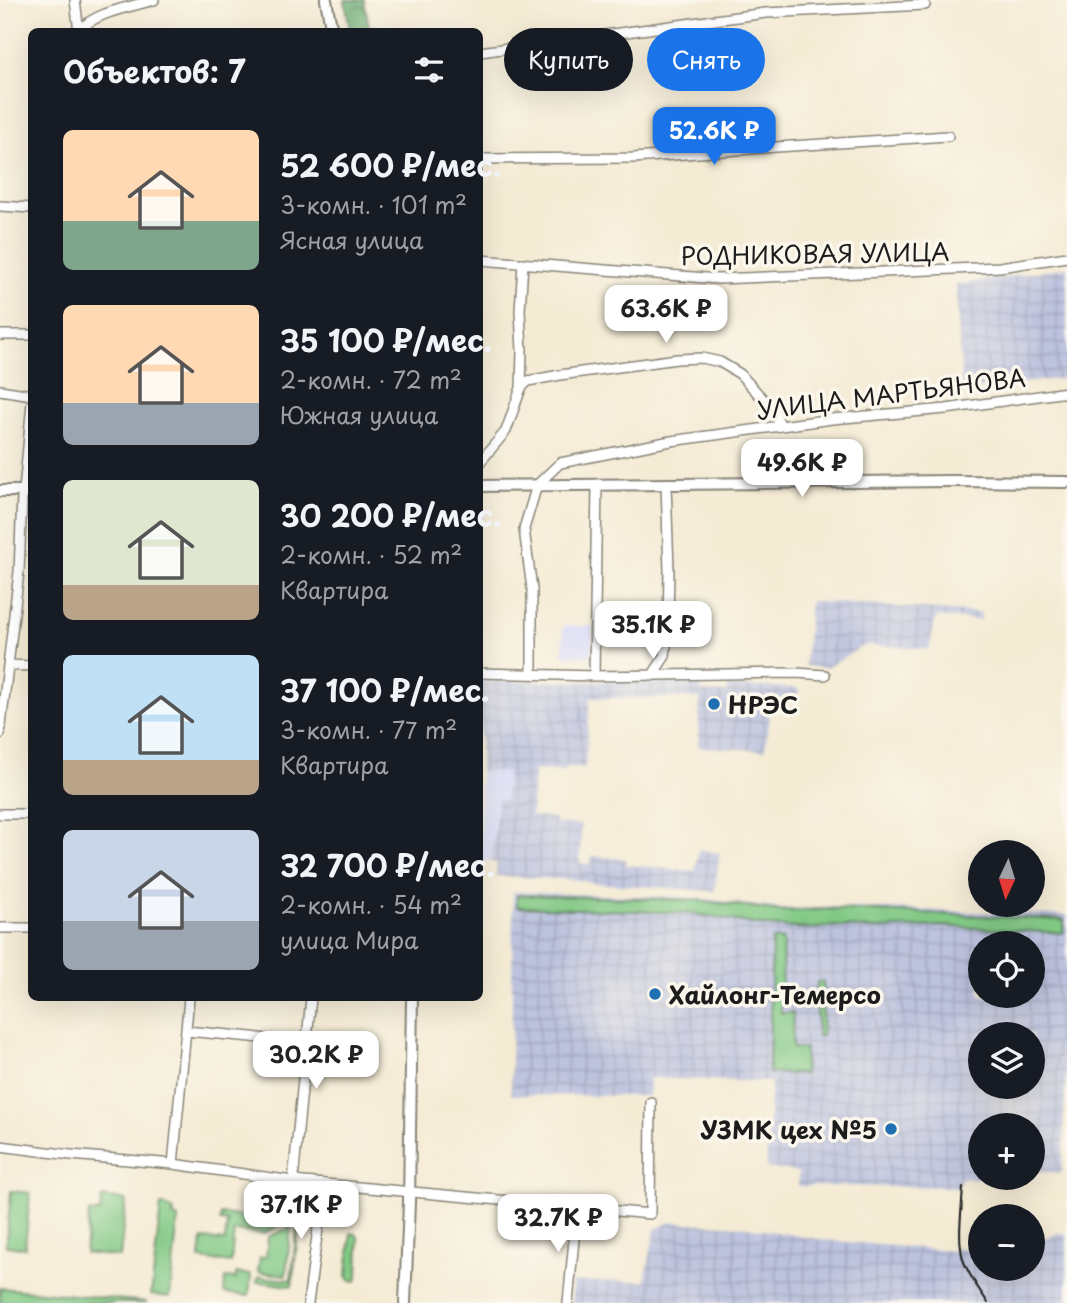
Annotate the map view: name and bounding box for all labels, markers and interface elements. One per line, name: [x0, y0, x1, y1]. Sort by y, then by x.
chip: Купить: [504, 28, 633, 91]
chip: Снять: [647, 28, 765, 91]
text: Объектов: 7: [63, 48, 246, 93]
icon: filters: [410, 51, 448, 89]
pin: 52.6K ₽: [649, 108, 779, 167]
text: 52.6K ₽: [669, 112, 759, 147]
text: 52 600 ₽/мес.: [280, 142, 501, 187]
icon: home: [119, 158, 203, 242]
text: 3-комн. · 101 m²: [280, 187, 467, 222]
text: Ясная улица: [280, 222, 423, 257]
street label: РОДНИКОВАЯ УЛИЦА: [680, 233, 950, 273]
pin: 63.6K ₽: [601, 286, 731, 345]
text: 63.6K ₽: [620, 290, 712, 325]
text: 35 100 ₽/мес.: [280, 317, 492, 362]
icon: home: [119, 333, 203, 417]
street label: УЛИЦА МАРТЬЯНОВА: [754, 359, 1028, 427]
text: 2-комн. · 72 m²: [280, 362, 462, 397]
text: Южная улица: [280, 397, 438, 432]
pin: 49.6K ₽: [737, 440, 867, 499]
text: 49.6K ₽: [757, 444, 847, 479]
text: 30 200 ₽/мес.: [280, 492, 502, 537]
icon: home: [119, 508, 203, 592]
text: 2-комн. · 52 m²: [280, 537, 462, 572]
text: Квартира: [280, 572, 388, 607]
pin: 35.1K ₽: [588, 602, 718, 661]
text: 35.1K ₽: [611, 606, 695, 641]
text: 37 100 ₽/мес.: [280, 667, 490, 712]
icon: home: [119, 683, 203, 767]
place label: НРЭС: [728, 686, 798, 722]
marker: НРЭС: [706, 696, 722, 712]
text: 3-комн. · 77 m²: [280, 712, 457, 747]
text: Квартира: [280, 747, 388, 782]
north arrow: [968, 840, 1045, 917]
map controls: [968, 840, 1045, 1281]
text: 32 700 ₽/мес.: [280, 842, 495, 887]
icon: home: [119, 858, 203, 942]
text: 2-комн. · 54 m²: [280, 887, 462, 922]
text: улица Мира: [280, 922, 419, 957]
button: locate: [968, 931, 1045, 1008]
place label: Хайлонг-Темерсо: [669, 976, 881, 1012]
marker: Хайлонг-Темерсо: [647, 986, 663, 1002]
button: layers: [968, 1022, 1045, 1099]
pin: 30.2K ₽: [251, 1032, 381, 1091]
text: 30.2K ₽: [269, 1036, 363, 1071]
place label: УЗМК цех №5: [700, 1111, 877, 1147]
button: +: [968, 1113, 1045, 1190]
marker: УЗМК цех №5: [883, 1121, 899, 1137]
pin: 37.1K ₽: [236, 1182, 366, 1241]
text: 37.1K ₽: [260, 1186, 342, 1221]
pin: 32.7K ₽: [493, 1194, 623, 1254]
text: 32.7K ₽: [514, 1199, 602, 1234]
button: −: [968, 1204, 1045, 1281]

